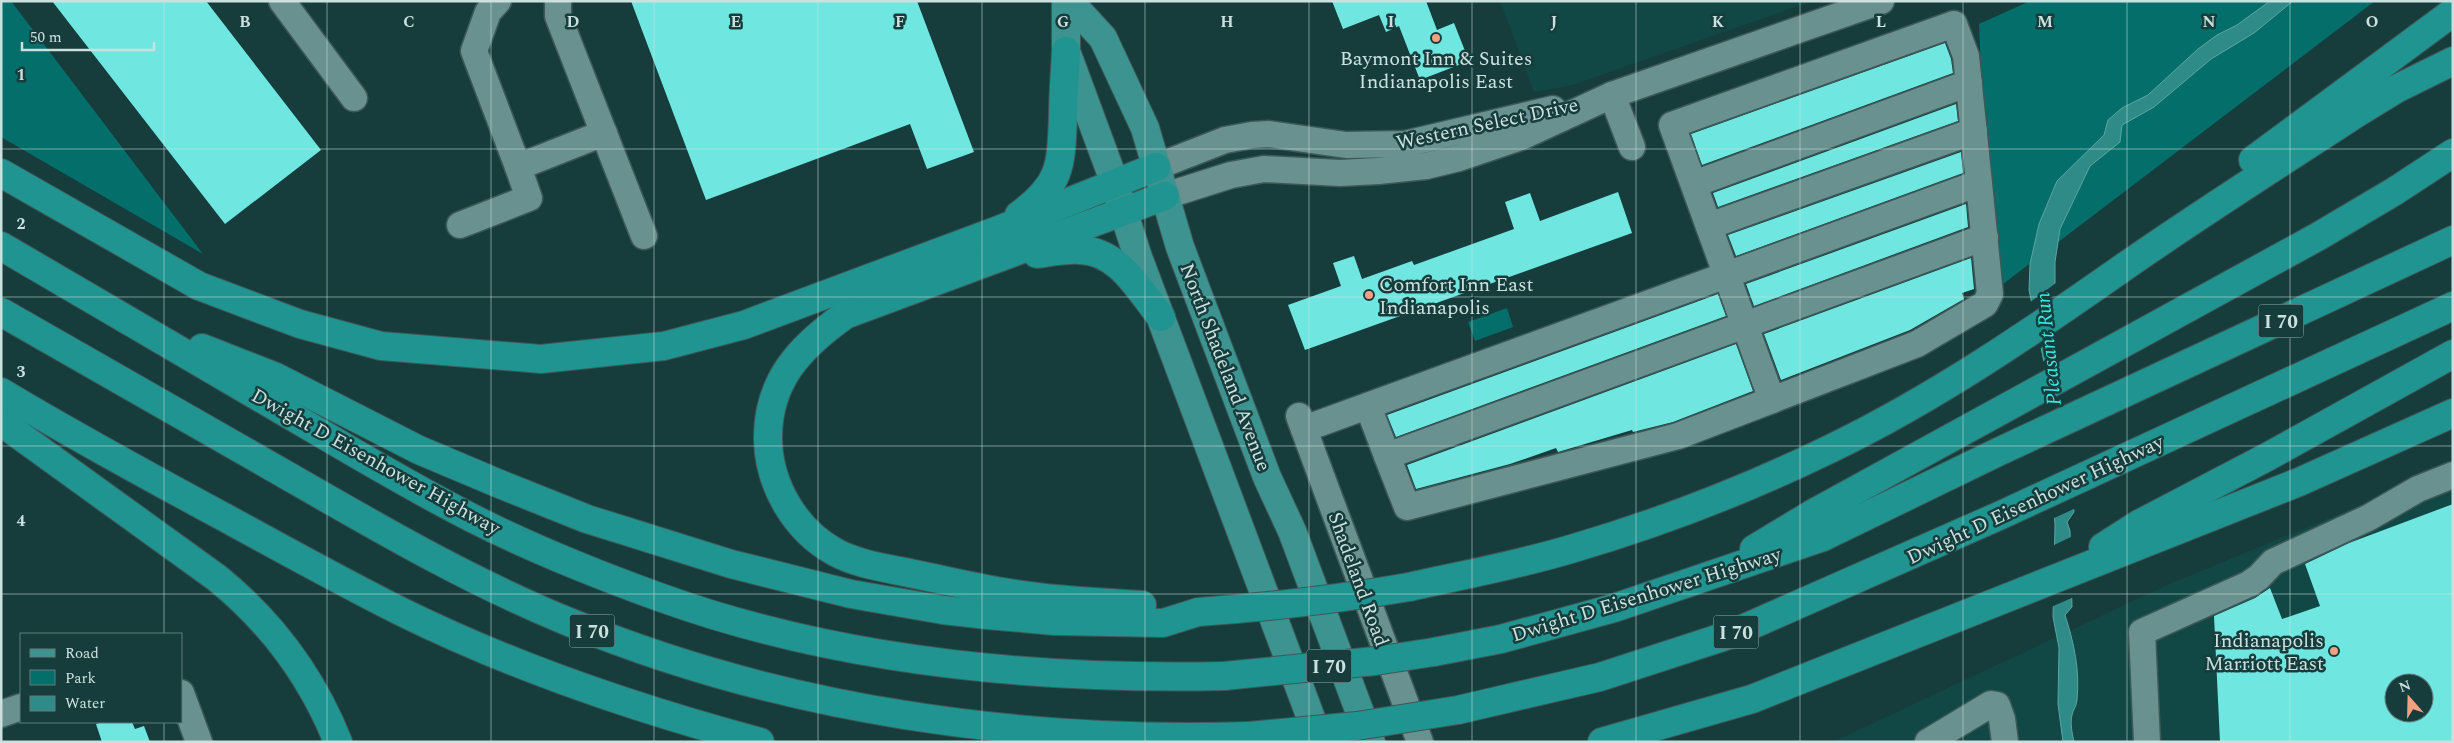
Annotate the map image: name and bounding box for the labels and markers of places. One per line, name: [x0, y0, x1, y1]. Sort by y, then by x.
marker: Baymont Inn & Suites Indianapolis East: [1430, 32, 1442, 44]
place label: Baymont Inn & Suites Indianapolis East: [1340, 44, 1532, 97]
place label: Comfort Inn East Indianapolis: [1379, 270, 1534, 323]
marker: Comfort Inn East Indianapolis: [1363, 289, 1375, 301]
place label: Indianapolis Marriott East: [2205, 626, 2324, 679]
marker: Indianapolis Marriott East: [2328, 645, 2340, 657]

